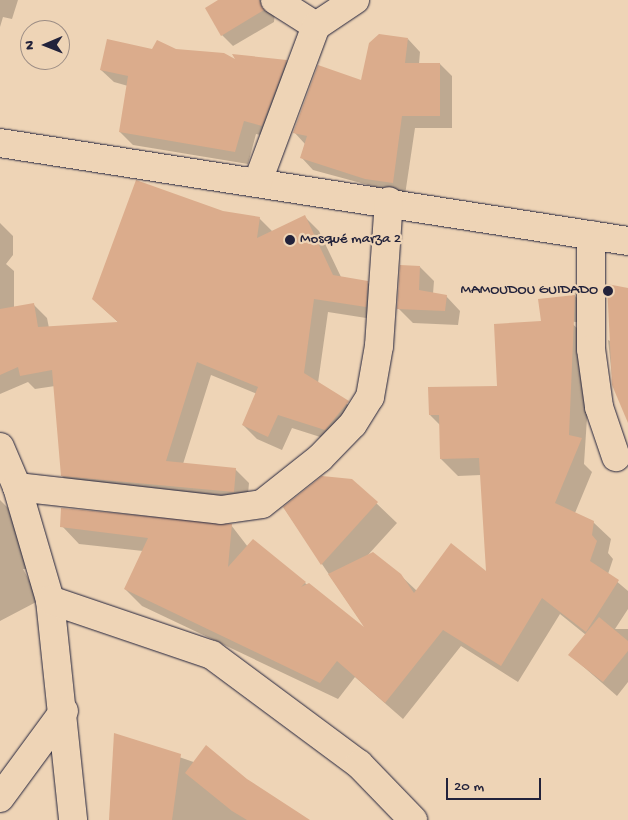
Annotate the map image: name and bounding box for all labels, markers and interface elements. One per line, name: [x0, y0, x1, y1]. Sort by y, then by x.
north arrow: [20, 20, 70, 70]
text: N: [22, 41, 39, 50]
place label: Mosqué marza 2: [300, 231, 401, 249]
marker: Mosqué marza 2: [284, 234, 296, 246]
place label: MAMOUDOU GUIDADO: [460, 282, 598, 300]
marker: MAMOUDOU GUIDADO: [602, 285, 614, 297]
scale bar: [448, 768, 543, 800]
text: 20 m: [454, 778, 484, 796]

